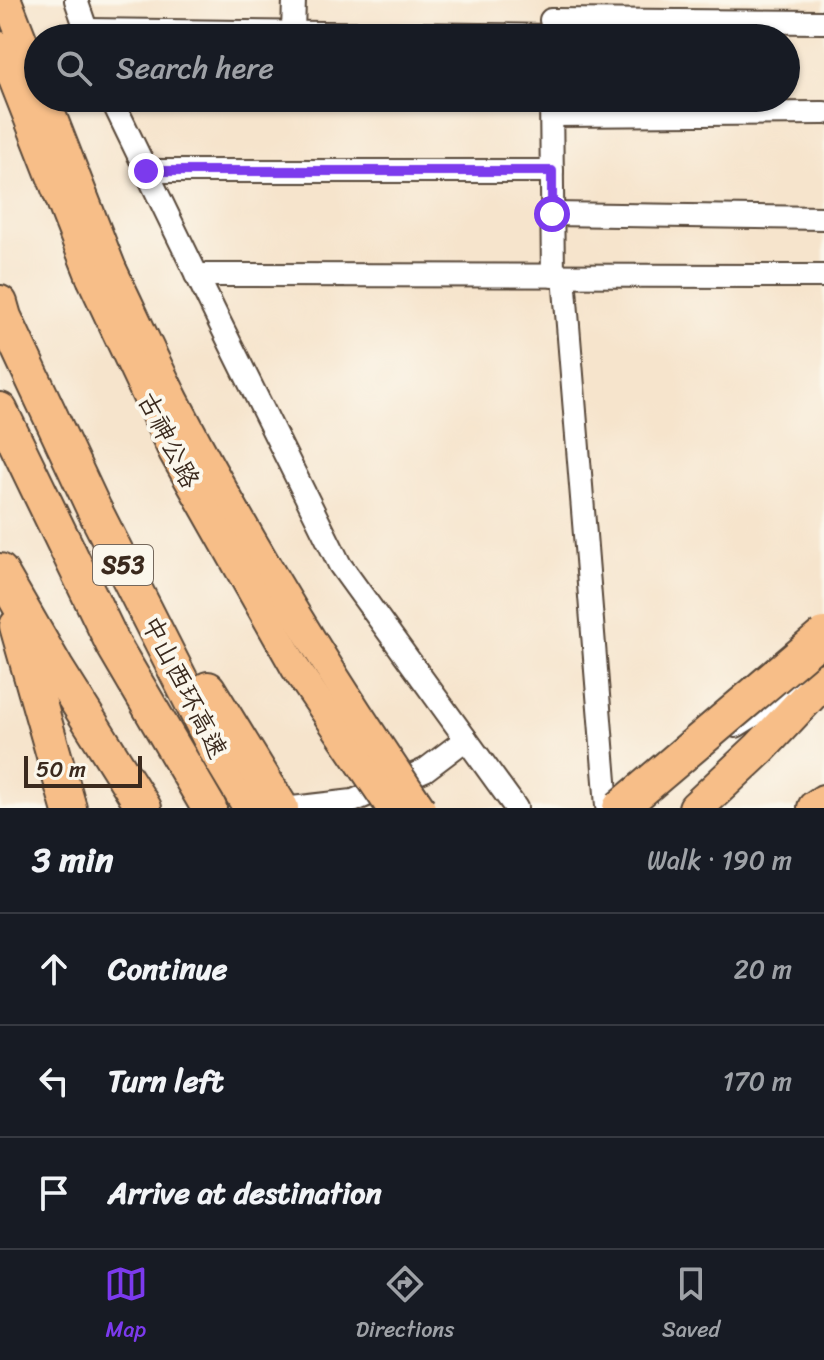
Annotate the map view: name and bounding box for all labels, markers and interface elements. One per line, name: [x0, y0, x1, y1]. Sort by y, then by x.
search box: [24, 24, 800, 112]
text: Search here: [116, 41, 274, 95]
icon: search: [52, 46, 96, 90]
route end: [128, 153, 164, 189]
route start: [534, 196, 570, 232]
street label: 古神公路: [125, 383, 213, 497]
road number: S53: [93, 545, 153, 585]
street label: 中山西环高速: [129, 607, 241, 767]
text: 50 m: [36, 750, 86, 789]
scale bar: [24, 752, 142, 788]
text: 3 min: [32, 830, 113, 890]
text: Walk · 190 m: [647, 837, 792, 883]
text: Continue: [108, 942, 227, 996]
text: 20 m: [734, 946, 792, 992]
icon: ahead: [32, 947, 76, 991]
text: Turn left: [108, 1054, 224, 1108]
text: 170 m: [723, 1058, 792, 1104]
icon: left: [32, 1059, 76, 1103]
text: Arrive at destination: [108, 1166, 382, 1220]
icon: arrive: [32, 1171, 76, 1215]
tab: Map: [104, 1262, 148, 1349]
tab: Directions: [356, 1262, 454, 1349]
tab: Saved: [662, 1262, 720, 1349]

